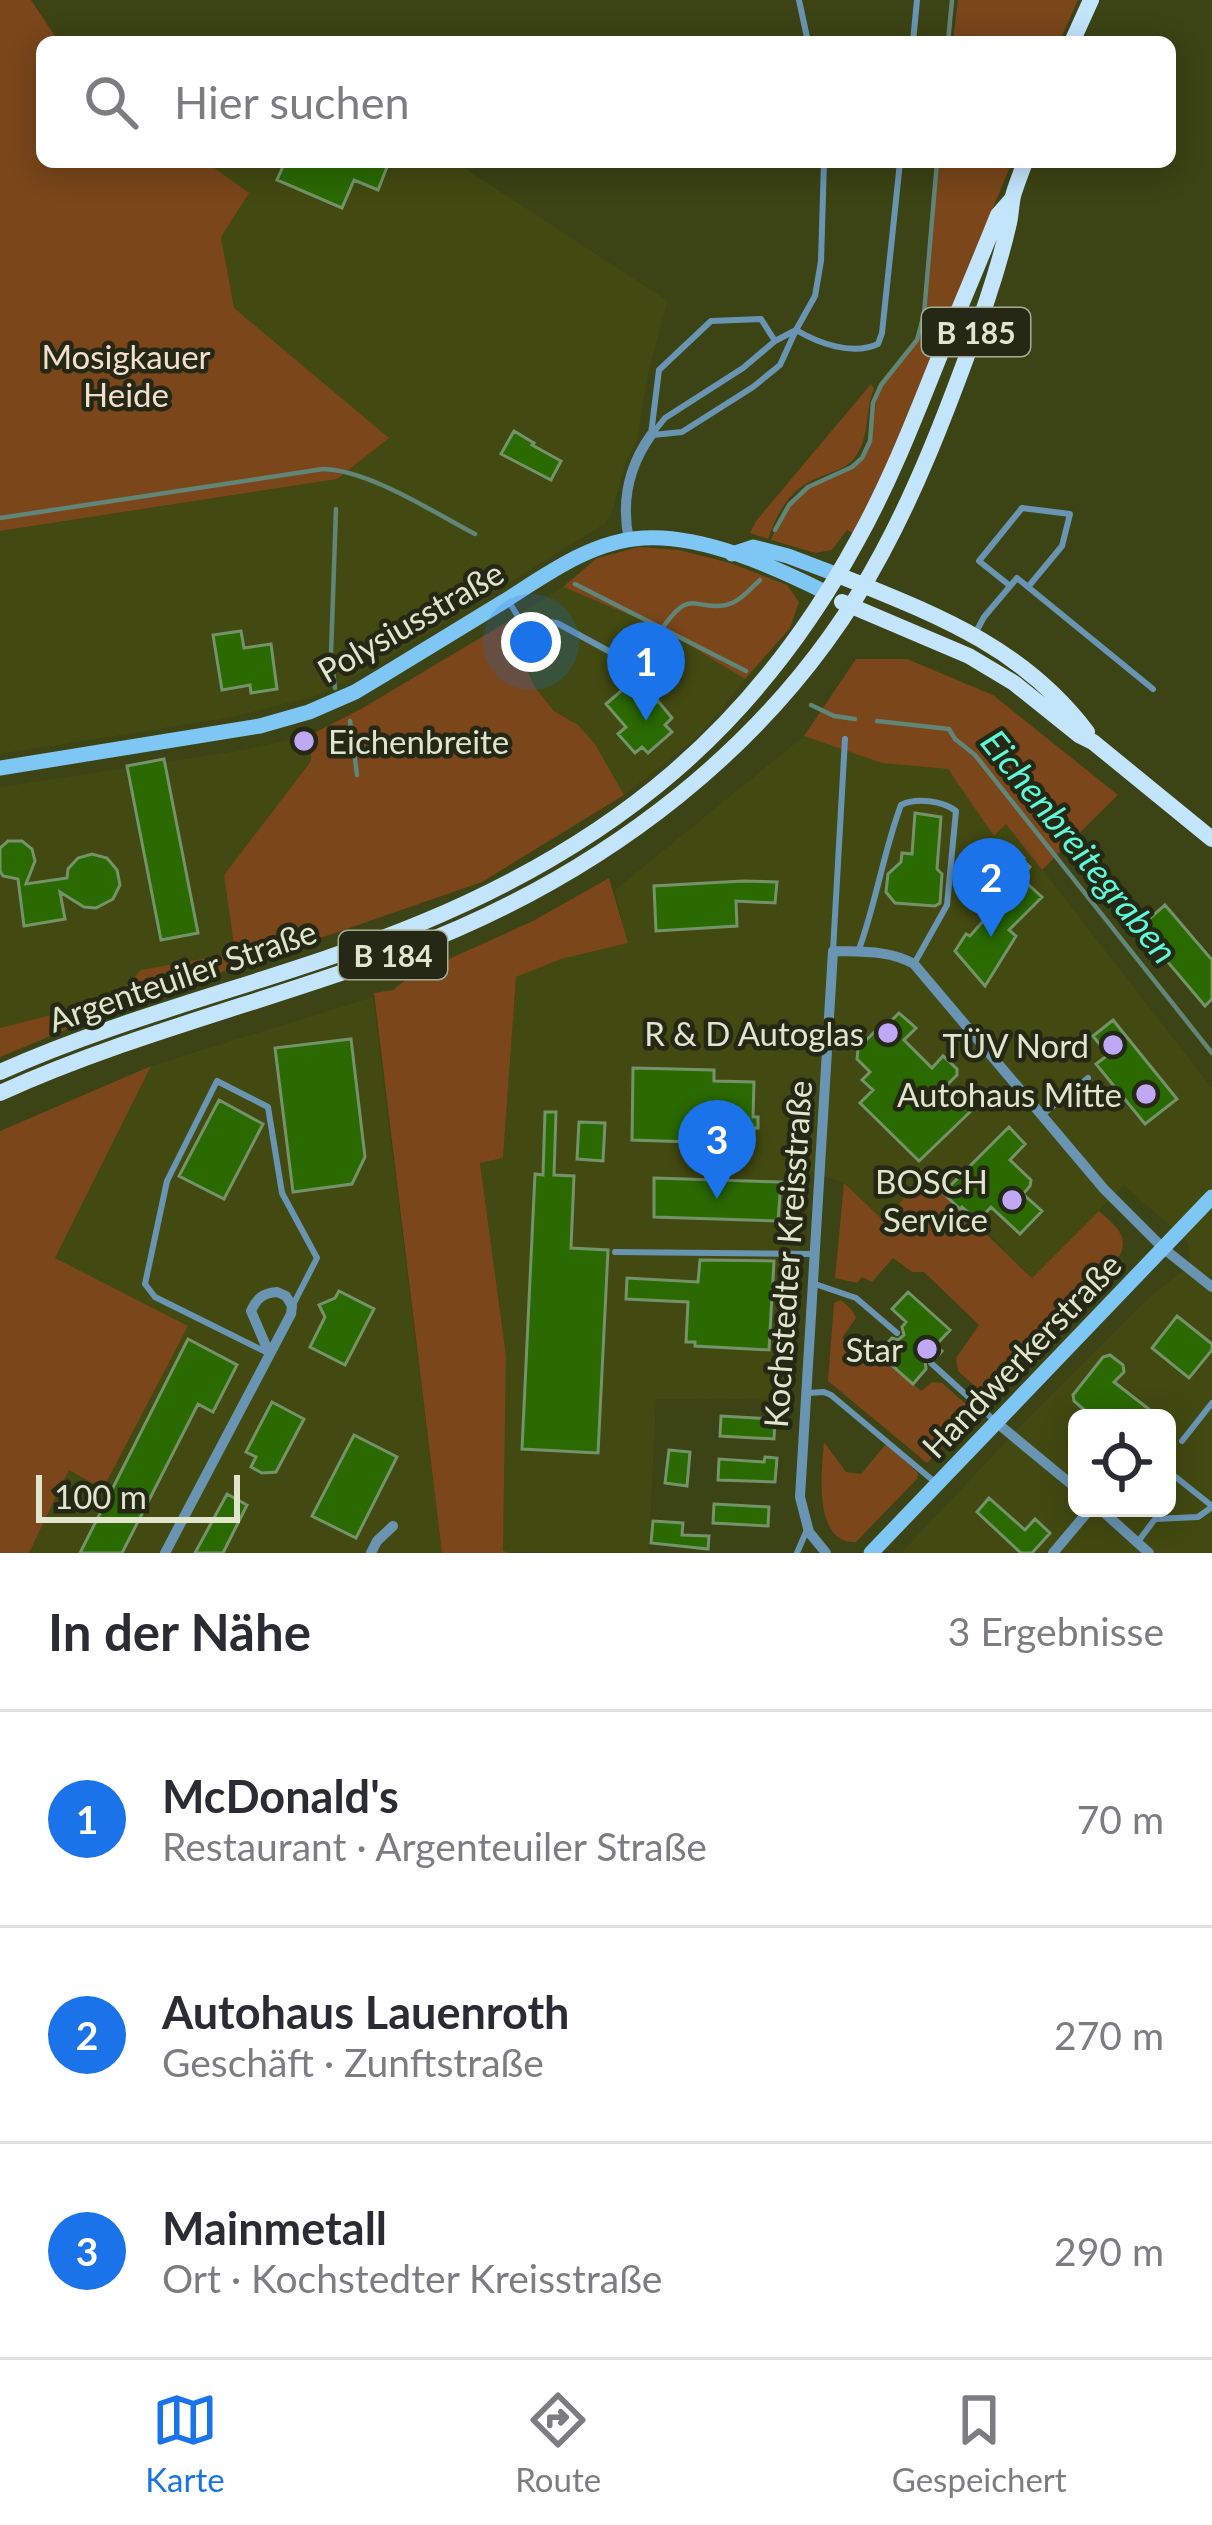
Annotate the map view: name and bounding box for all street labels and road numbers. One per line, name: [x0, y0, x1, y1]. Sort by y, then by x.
road number: B 185: [922, 308, 1030, 356]
street label: Polysiusstraße: [310, 552, 510, 690]
street label: Argenteuiler Straße: [43, 910, 321, 1040]
road number: B 184: [339, 931, 447, 979]
street label: Kochstedter Kreisstraße: [755, 1079, 819, 1429]
street label: Handwerkerstraße: [913, 1244, 1129, 1466]

